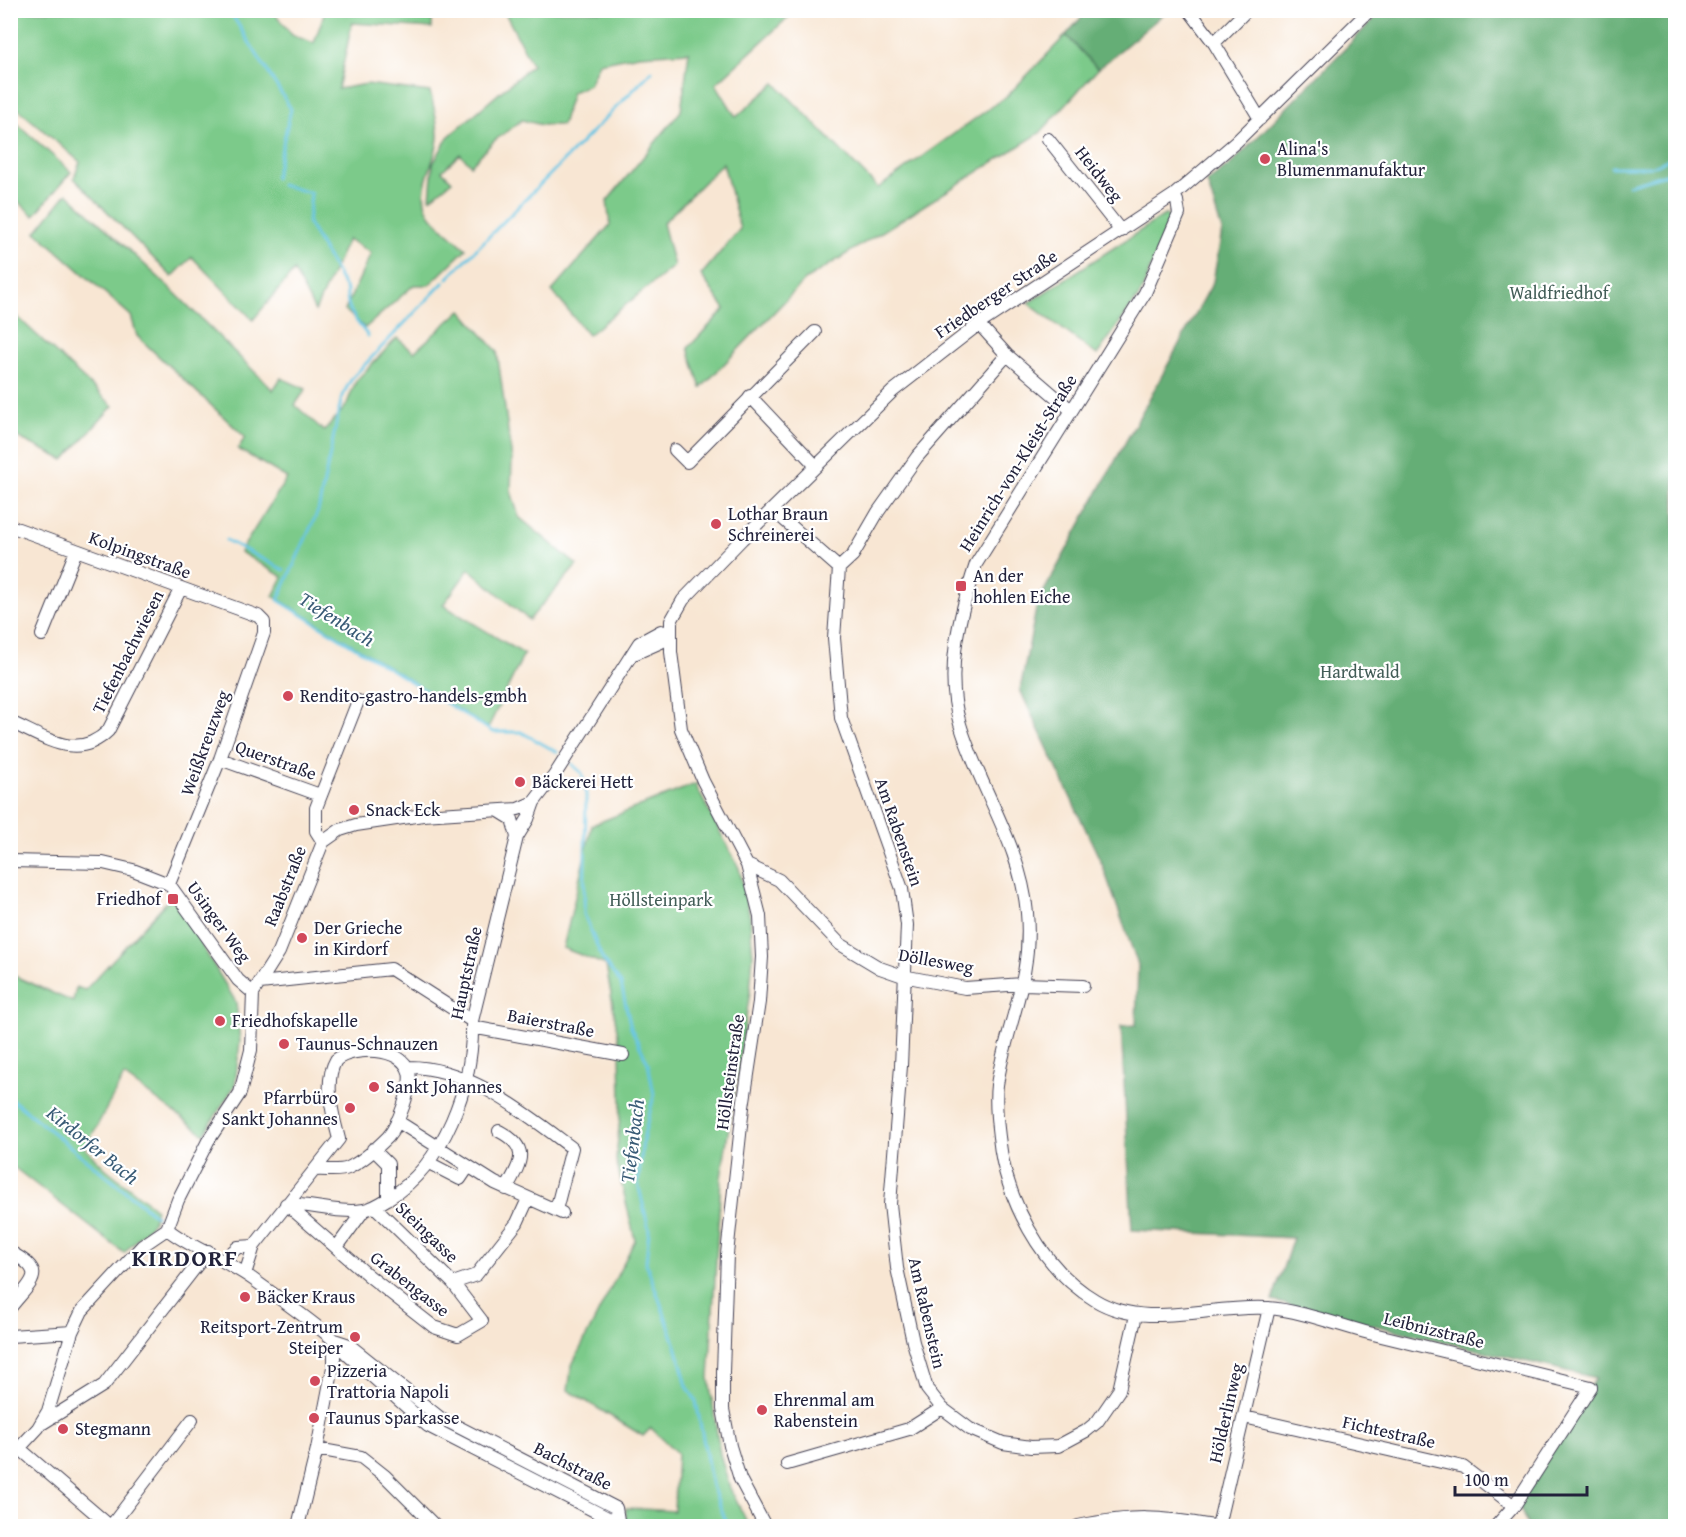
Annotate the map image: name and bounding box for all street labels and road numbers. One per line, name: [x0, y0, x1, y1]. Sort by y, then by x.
street label: Heidweg: [1069, 140, 1130, 208]
street label: Friedberger Straße: [929, 242, 1063, 345]
street label: Heinrich-von-Kleist-Straße: [952, 369, 1083, 557]
street label: Kolpingstraße: [85, 524, 195, 586]
street label: Tiefenbachwiesen: [85, 585, 170, 718]
street label: Weißkreuzweg: [173, 686, 236, 800]
street label: Querstraße: [232, 732, 321, 787]
street label: Am Rabenstein: [868, 774, 931, 890]
street label: Raabstraße: [256, 841, 313, 930]
street label: Usinger Weg: [181, 875, 258, 968]
street label: Hauptstraße: [442, 924, 489, 1022]
street label: Döllesweg: [896, 941, 976, 980]
street label: Baierstraße: [505, 1001, 597, 1044]
street label: Höllsteinstraße: [708, 1012, 751, 1132]
street label: Steingasse: [390, 1195, 465, 1269]
street label: Grabengasse: [365, 1244, 456, 1323]
street label: Am Rabenstein: [902, 1255, 953, 1371]
street label: Leibnizstraße: [1381, 1304, 1487, 1355]
street label: Hölderlinweg: [1201, 1360, 1250, 1465]
street label: Fichtestraße: [1340, 1408, 1438, 1455]
street label: Bachstraße: [529, 1434, 617, 1497]

